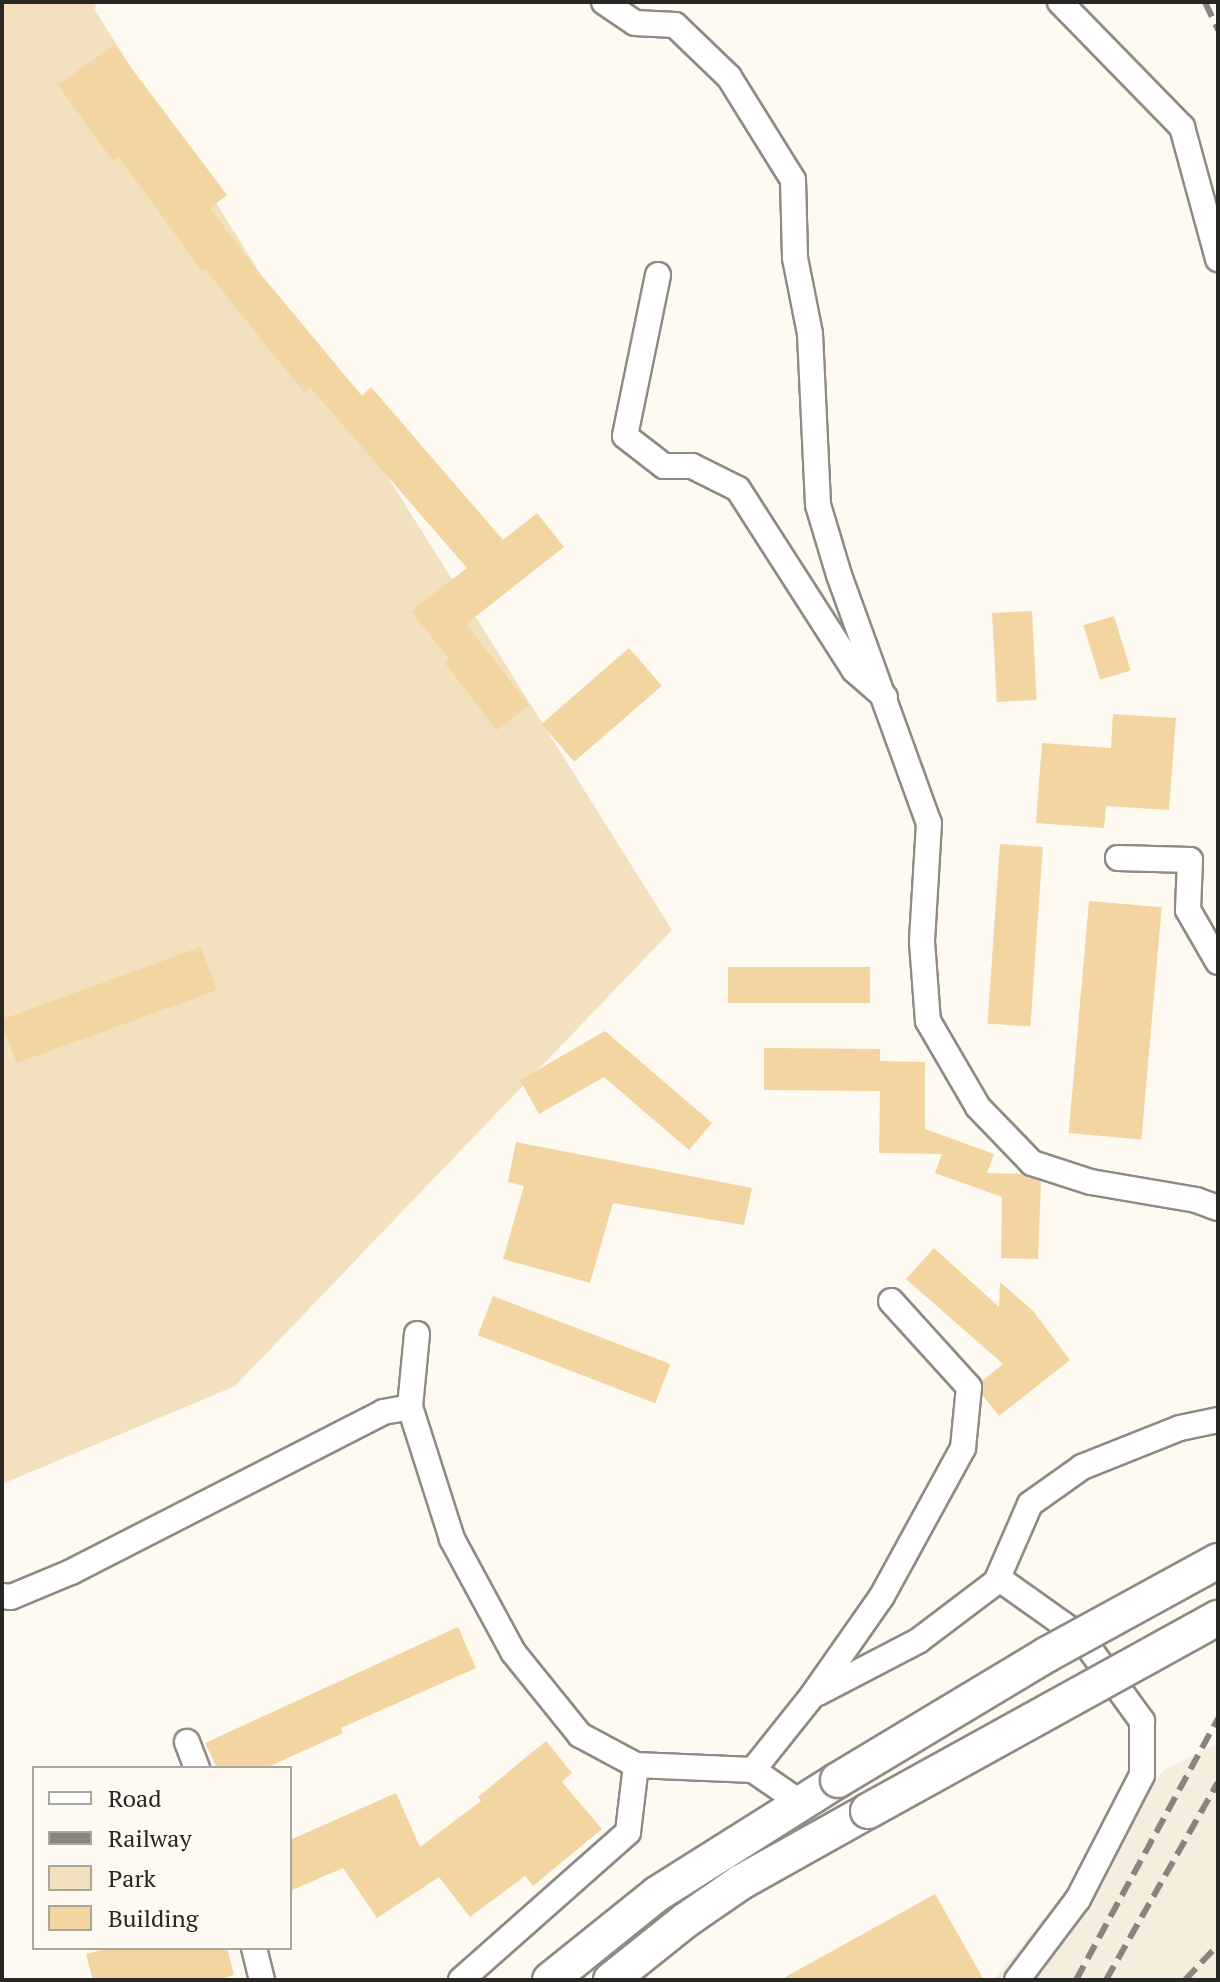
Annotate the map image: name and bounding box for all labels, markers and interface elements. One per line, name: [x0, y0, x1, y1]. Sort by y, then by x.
legend: [32, 1766, 292, 1950]
text: Road: [108, 1782, 162, 1814]
text: Railway: [108, 1822, 192, 1854]
text: Park: [108, 1862, 156, 1894]
text: Building: [108, 1902, 198, 1934]

